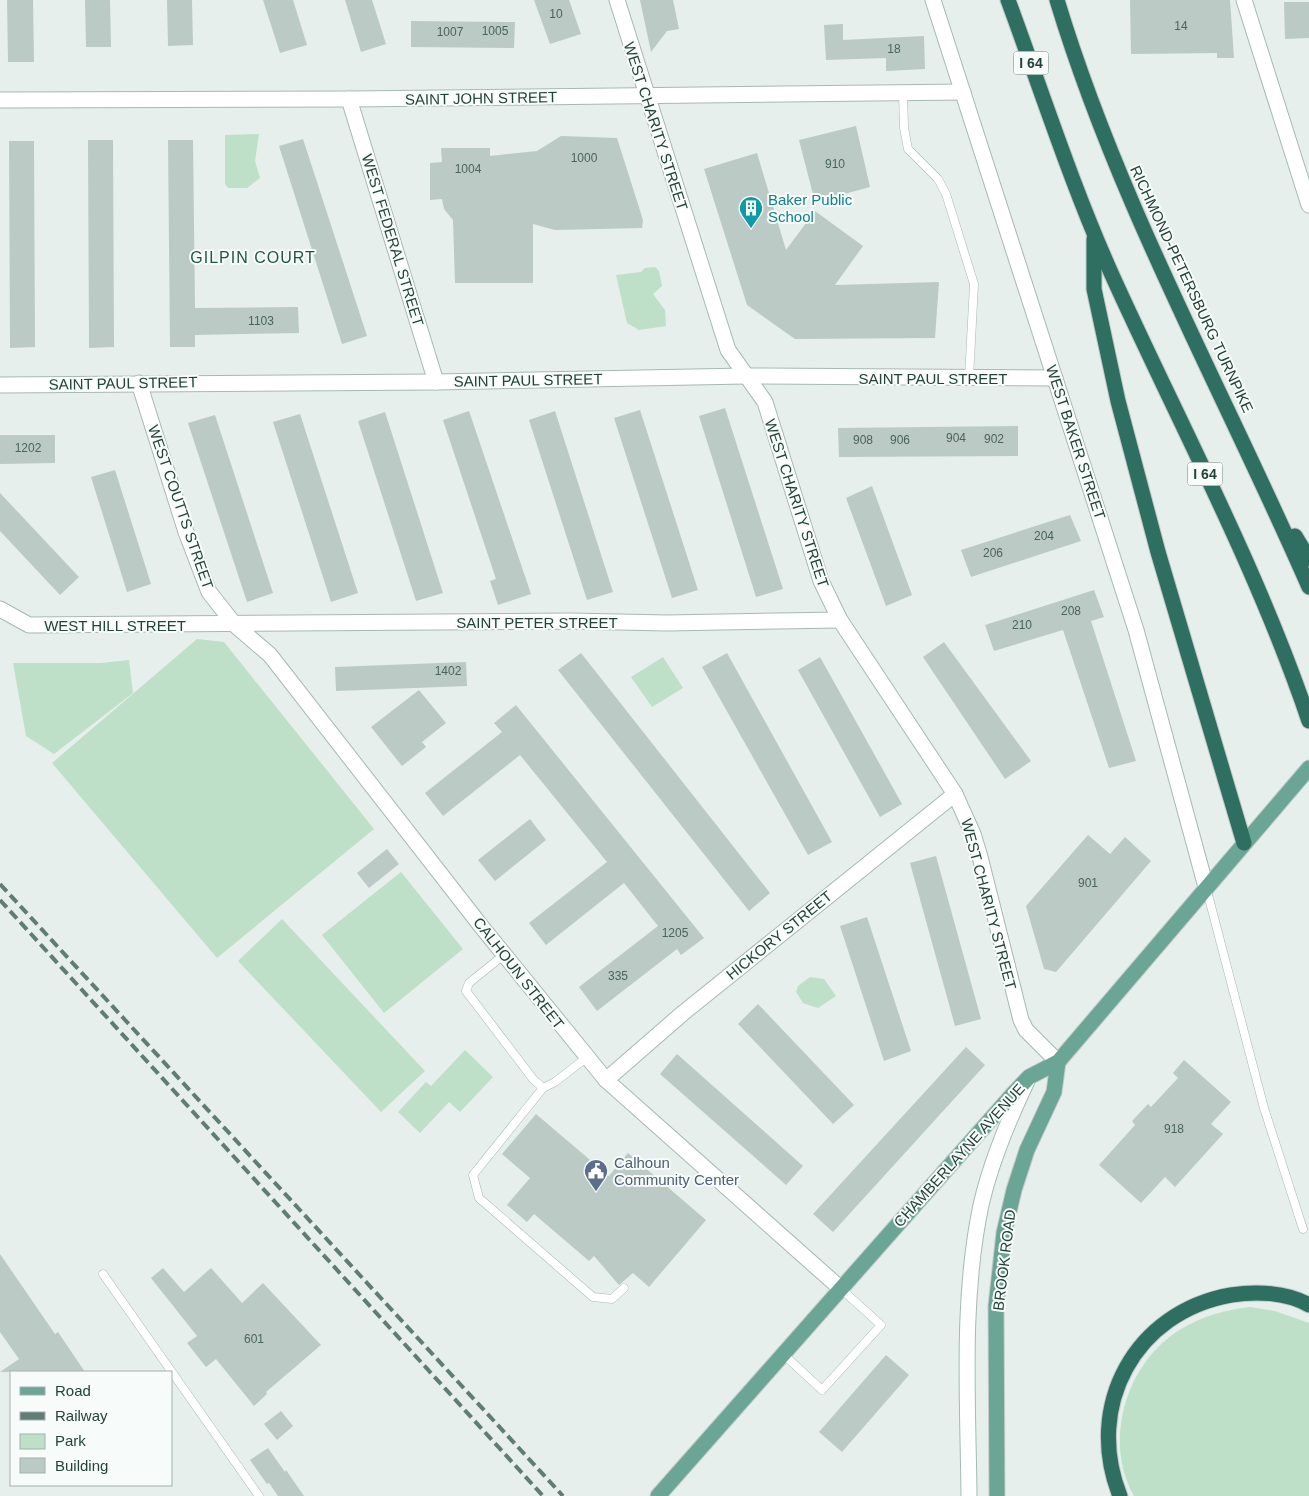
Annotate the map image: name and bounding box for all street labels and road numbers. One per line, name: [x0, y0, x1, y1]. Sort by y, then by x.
street label: WEST CHARITY STREET: [621, 40, 691, 212]
road number: I 64: [1014, 52, 1048, 74]
street label: SAINT JOHN STREET: [405, 88, 557, 108]
street label: WEST FEDERAL STREET: [359, 152, 427, 328]
street label: RICHMOND-PETERSBURG TURNPIKE: [1127, 163, 1257, 415]
street label: WEST BAKER STREET: [1043, 363, 1109, 521]
street label: SAINT PAUL STREET: [453, 370, 603, 390]
street label: SAINT PAUL STREET: [859, 370, 1007, 387]
street label: SAINT PAUL STREET: [48, 373, 198, 393]
street label: WEST CHARITY STREET: [762, 417, 832, 589]
street label: WEST COUTTS STREET: [145, 423, 217, 591]
road number: I 64: [1188, 462, 1222, 486]
street label: SAINT PETER STREET: [456, 614, 618, 631]
street label: WEST HILL STREET: [44, 617, 186, 634]
street label: WEST CHARITY STREET: [958, 817, 1020, 991]
street label: HICKORY STREET: [723, 887, 835, 983]
street label: CALHOUN STREET: [470, 914, 568, 1032]
street label: CHAMBERLAYNE AVENUE: [890, 1080, 1028, 1230]
street label: BROOK ROAD: [989, 1208, 1019, 1312]

